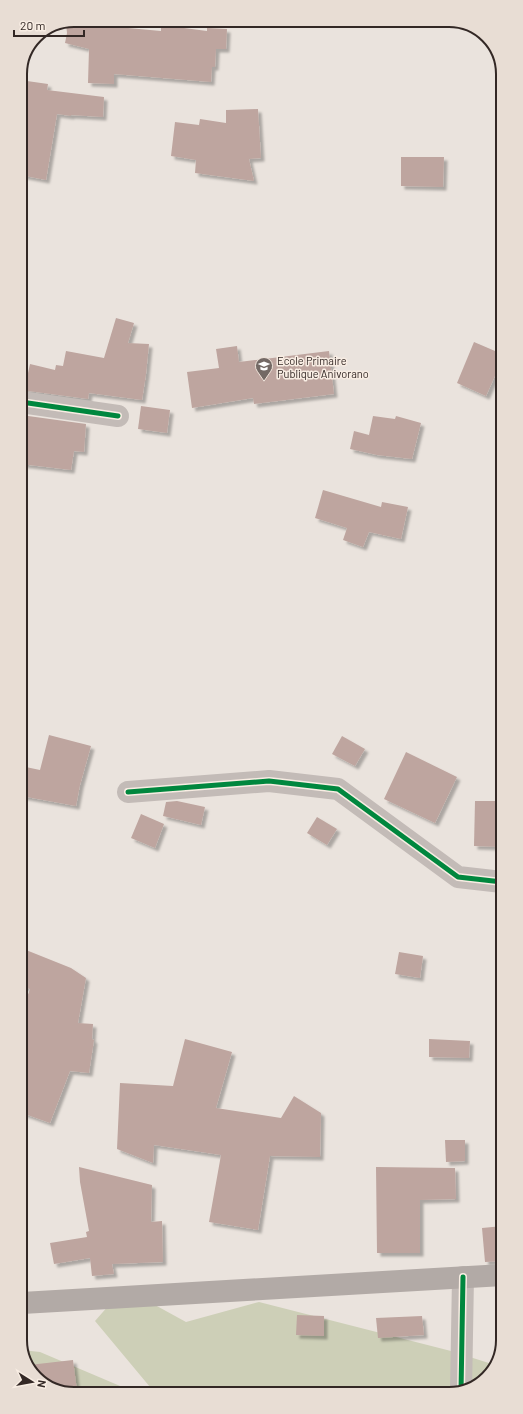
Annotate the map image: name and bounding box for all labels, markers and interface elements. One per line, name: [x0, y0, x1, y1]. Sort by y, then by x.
scale bar: [14, 12, 84, 38]
text: 20 m: [20, 18, 46, 32]
place label: Ecole Primaire Publique Anivorano: [277, 354, 369, 380]
school or university icon: Ecole Primaire Publique Anivorano: [254, 356, 274, 381]
north arrow: [12, 1362, 52, 1402]
text: N: [35, 1379, 49, 1389]

